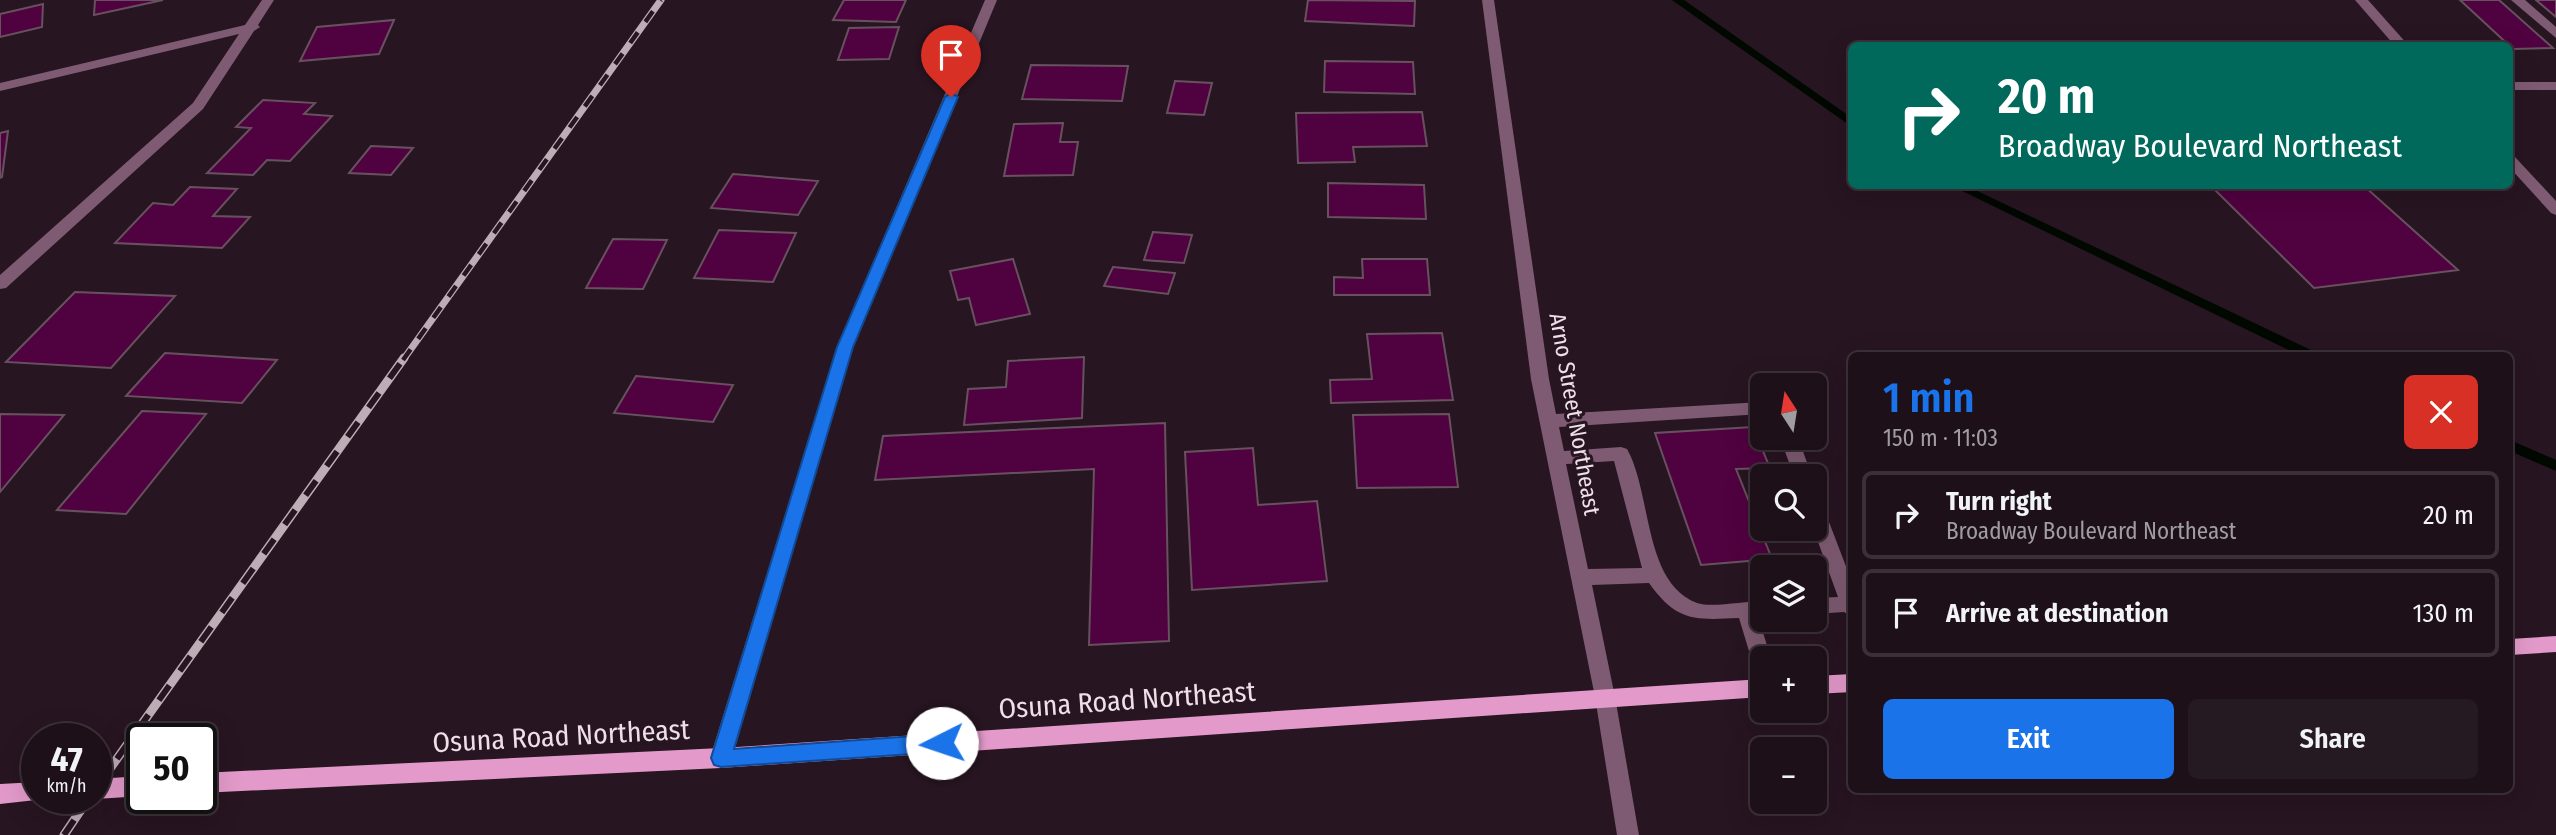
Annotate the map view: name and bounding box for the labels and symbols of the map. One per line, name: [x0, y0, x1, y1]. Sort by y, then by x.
pin: [921, 25, 981, 97]
street label: Arno Street Northeast: [1543, 311, 1607, 518]
north arrow: [1750, 373, 1827, 450]
street label: Osuna Road Northeast: [997, 675, 1257, 725]
position arrow: [905, 706, 979, 780]
street label: Osuna Road Northeast: [432, 713, 691, 759]
speed limit sign: 50: [126, 723, 217, 814]

